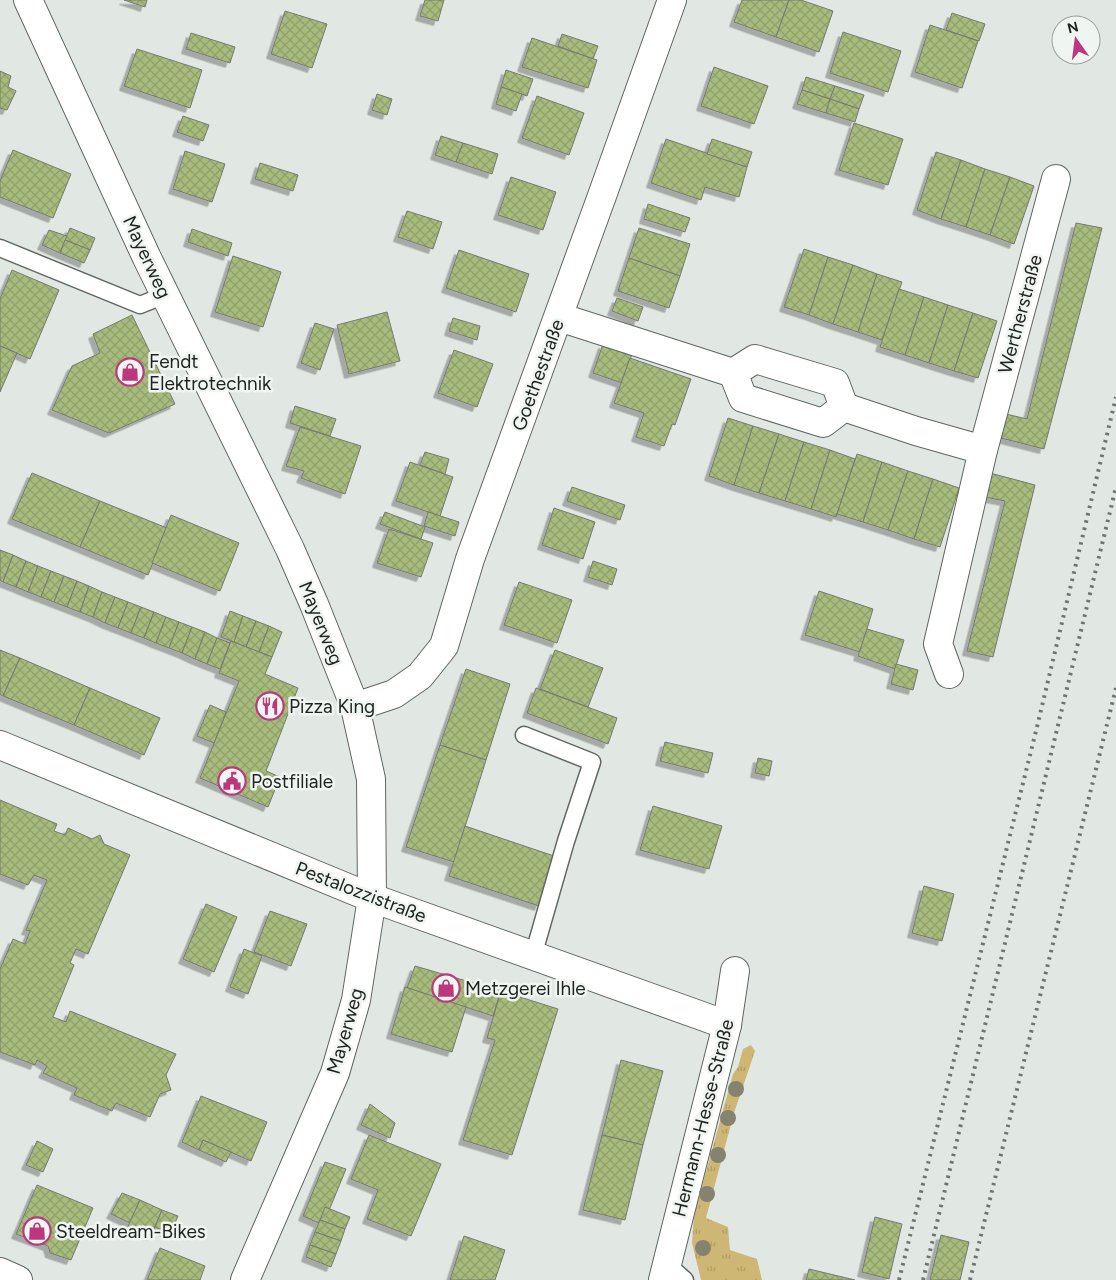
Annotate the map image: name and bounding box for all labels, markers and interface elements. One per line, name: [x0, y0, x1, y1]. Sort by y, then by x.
north arrow: [1051, 15, 1101, 65]
text: N: [1066, 18, 1080, 37]
street label: Mayerweg: [118, 212, 176, 302]
street label: Wertherstraße: [993, 252, 1047, 376]
street label: Goethestraße: [507, 316, 569, 434]
place label: Fendt Elektrotechnik: [149, 350, 272, 395]
shop icon: Fendt Elektrotechnik: [115, 357, 145, 387]
street label: Mayerweg: [294, 578, 348, 668]
restaurant icon: Pizza King: [255, 691, 285, 721]
place label: Pizza King: [289, 695, 375, 718]
public building icon: Postfiliale: [217, 766, 247, 796]
place label: Postfiliale: [251, 770, 333, 793]
street label: Pestalozzistraße: [292, 856, 430, 928]
shop icon: Metzgerei Ihle: [431, 973, 461, 1003]
place label: Metzgerei Ihle: [465, 977, 586, 1000]
street label: Mayerweg: [322, 985, 368, 1077]
street label: Hermann-Hesse-Straße: [667, 1017, 739, 1219]
shop icon: Steeldream-Bikes: [22, 1216, 52, 1246]
place label: Steeldream-Bikes: [56, 1220, 206, 1243]

